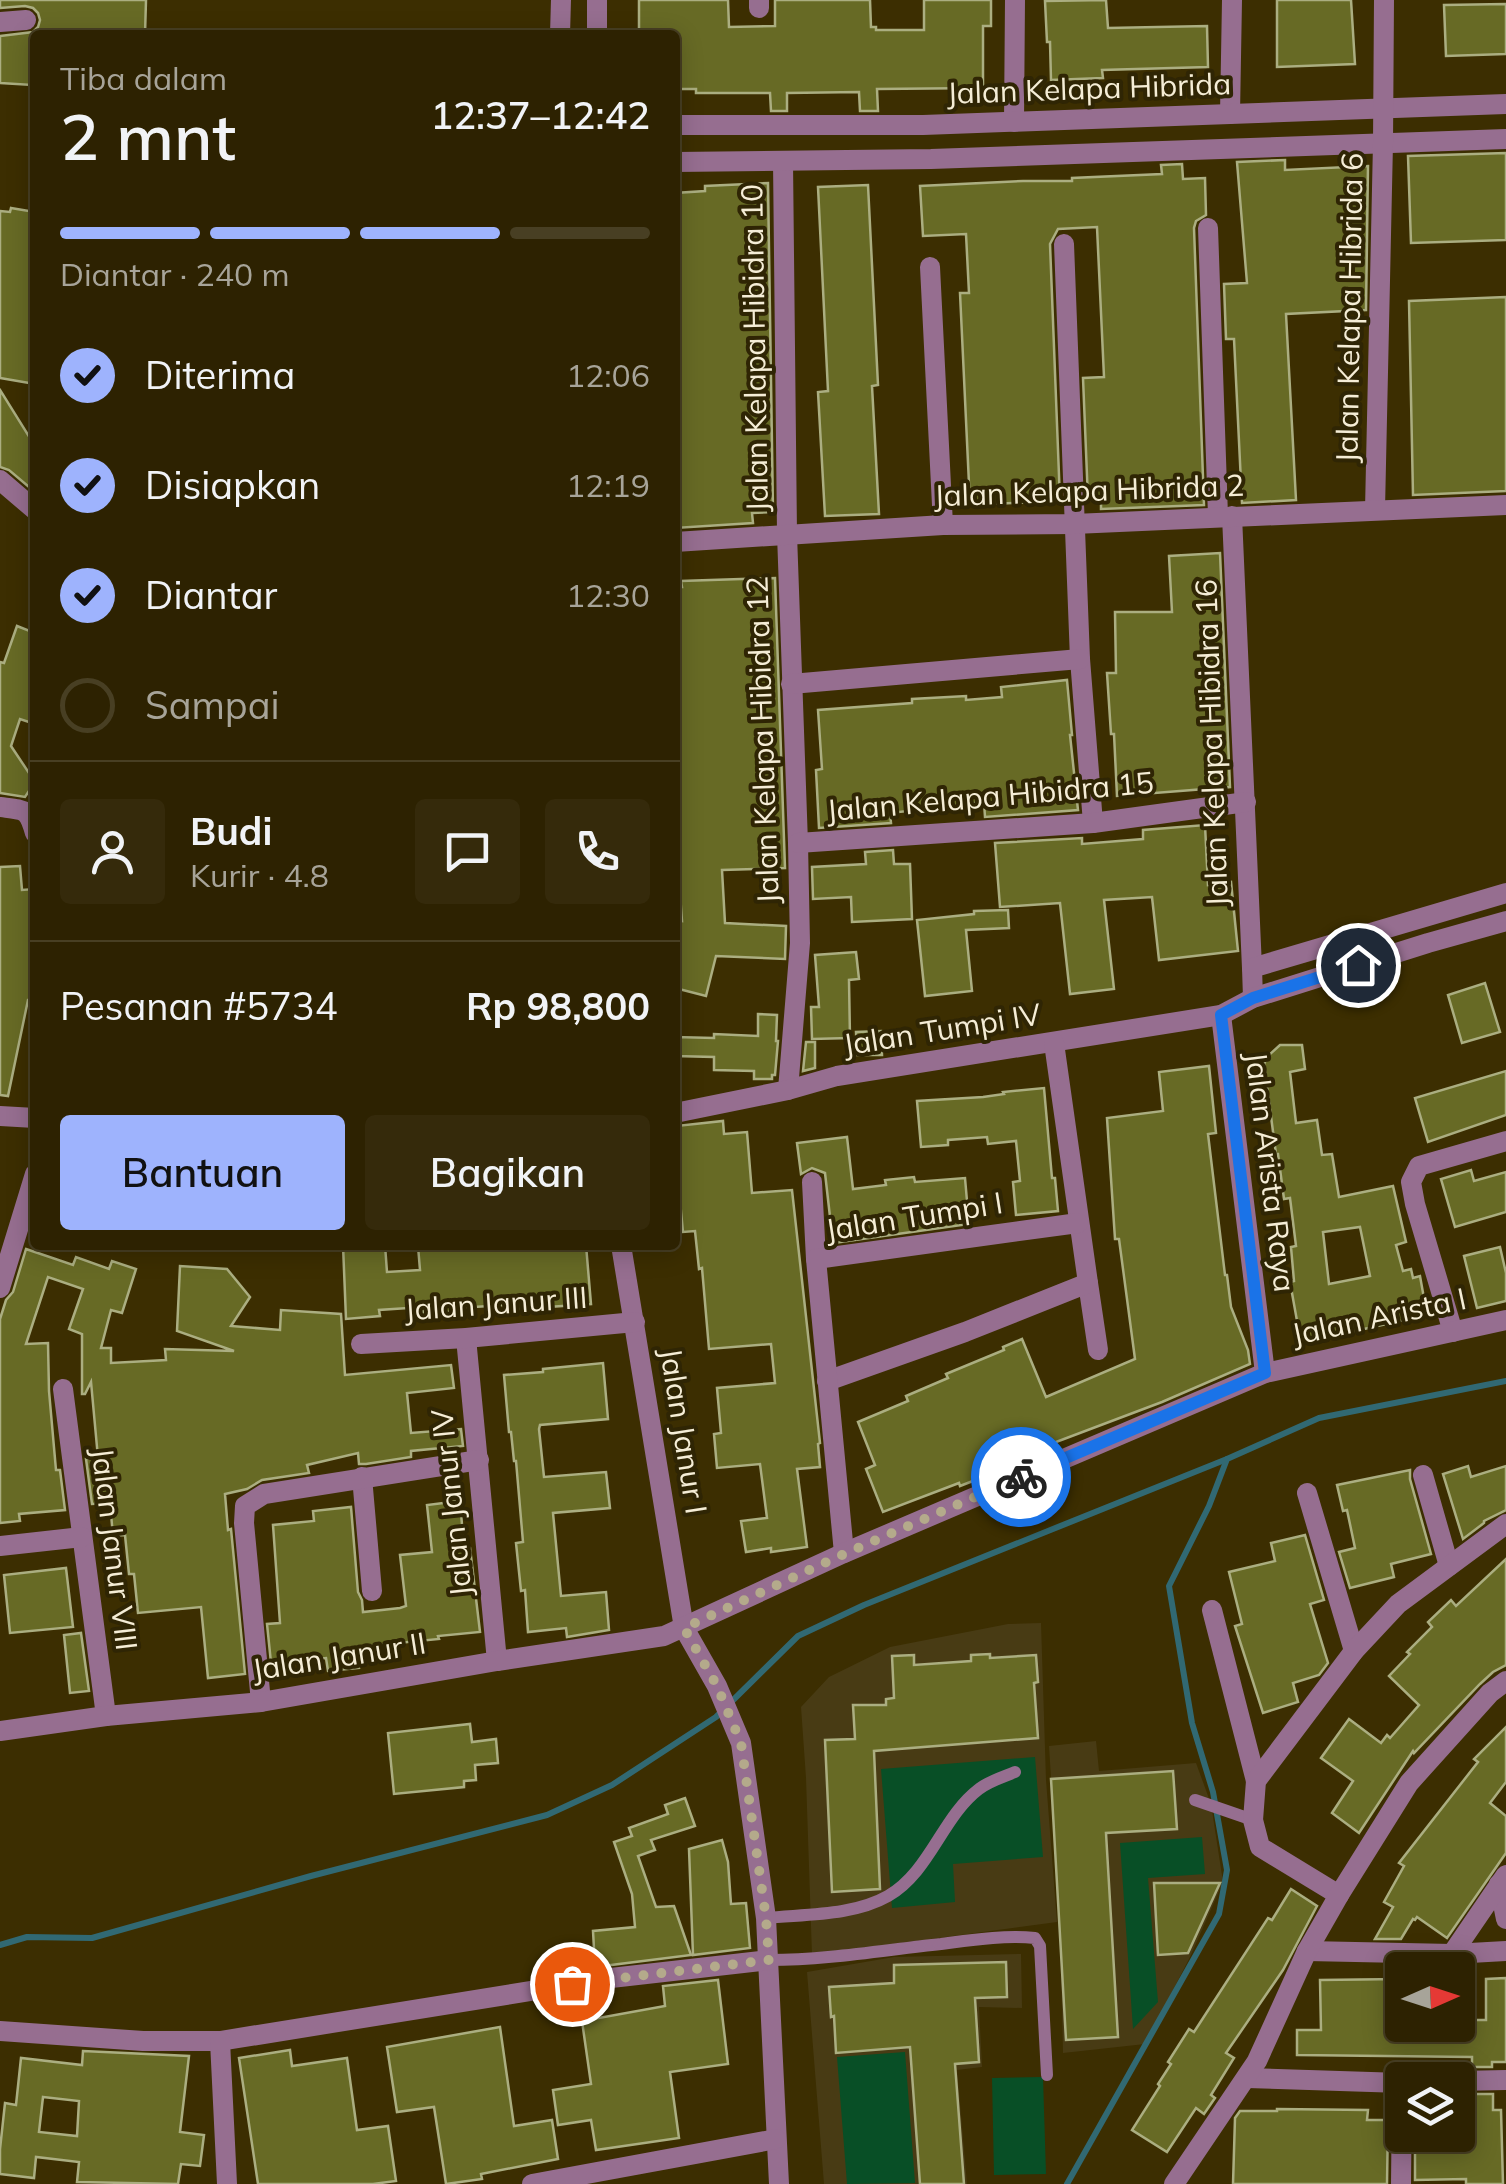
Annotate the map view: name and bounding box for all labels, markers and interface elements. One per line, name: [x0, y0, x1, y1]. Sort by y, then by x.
text: Tiba dalam: [60, 58, 227, 98]
street label: Jalan Kelapa Hibrida: [946, 64, 1232, 112]
text: 12:37–12:42: [430, 91, 650, 139]
text: 2 mnt: [60, 95, 236, 176]
street label: Jalan Kelapa Hibrida 6: [1327, 152, 1371, 463]
street label: Jalan Kelapa Hibidra 10: [732, 184, 776, 512]
text: Diantar · 240 m: [60, 254, 290, 294]
icon: check: [60, 348, 115, 403]
text: Diterima: [145, 351, 295, 399]
text: 12:06: [566, 355, 650, 395]
icon: check: [60, 458, 115, 513]
text: Disiapkan: [145, 461, 320, 509]
text: 12:19: [566, 465, 650, 505]
street label: Jalan Kelapa Hibrida 2: [933, 466, 1245, 514]
icon: check: [60, 568, 115, 623]
text: Diantar: [145, 571, 277, 619]
text: 12:30: [566, 575, 650, 615]
street label: Jalan Kelapa Hibidra 12: [737, 575, 787, 905]
street label: Jalan Kelapa Hibidra 16: [1186, 578, 1236, 908]
text: Sampai: [145, 681, 279, 729]
street label: Jalan Kelapa Hibidra 15: [825, 763, 1155, 829]
button: person: [60, 799, 165, 904]
button: chat: [415, 799, 520, 904]
button: phone: [545, 799, 650, 904]
text: Budi: [190, 807, 272, 855]
text: Kurir · 4.8: [190, 855, 329, 895]
pin: [1316, 923, 1401, 1008]
icon: home: [1331, 938, 1386, 993]
text: Pesanan #5734: [60, 982, 337, 1030]
text: Rp 98,800: [466, 982, 650, 1030]
street label: Jalan Tumpi IV: [840, 995, 1043, 1063]
street label: Jalan Arista Raya: [1237, 1050, 1305, 1294]
button: Bantuan: [60, 1115, 345, 1230]
button: Bagikan: [365, 1115, 650, 1230]
street label: Jalan Tumpi I: [823, 1183, 1005, 1249]
street label: Jalan Janur III: [403, 1278, 589, 1328]
street label: Jalan Arista I: [1288, 1279, 1469, 1353]
street label: Jalan Janur I: [652, 1345, 716, 1517]
street label: Jalan Janur IV: [422, 1407, 480, 1599]
courier: [971, 1427, 1071, 1527]
street label: Jalan Janur VIII: [84, 1445, 146, 1653]
icon: bike: [994, 1450, 1049, 1505]
street label: Jalan Janur II: [249, 1624, 428, 1689]
pin: [530, 1942, 615, 2027]
north arrow: [1385, 1952, 1475, 2042]
map controls: [1385, 1952, 1475, 2152]
icon: bag: [545, 1957, 600, 2012]
button: layers: [1385, 2062, 1475, 2152]

